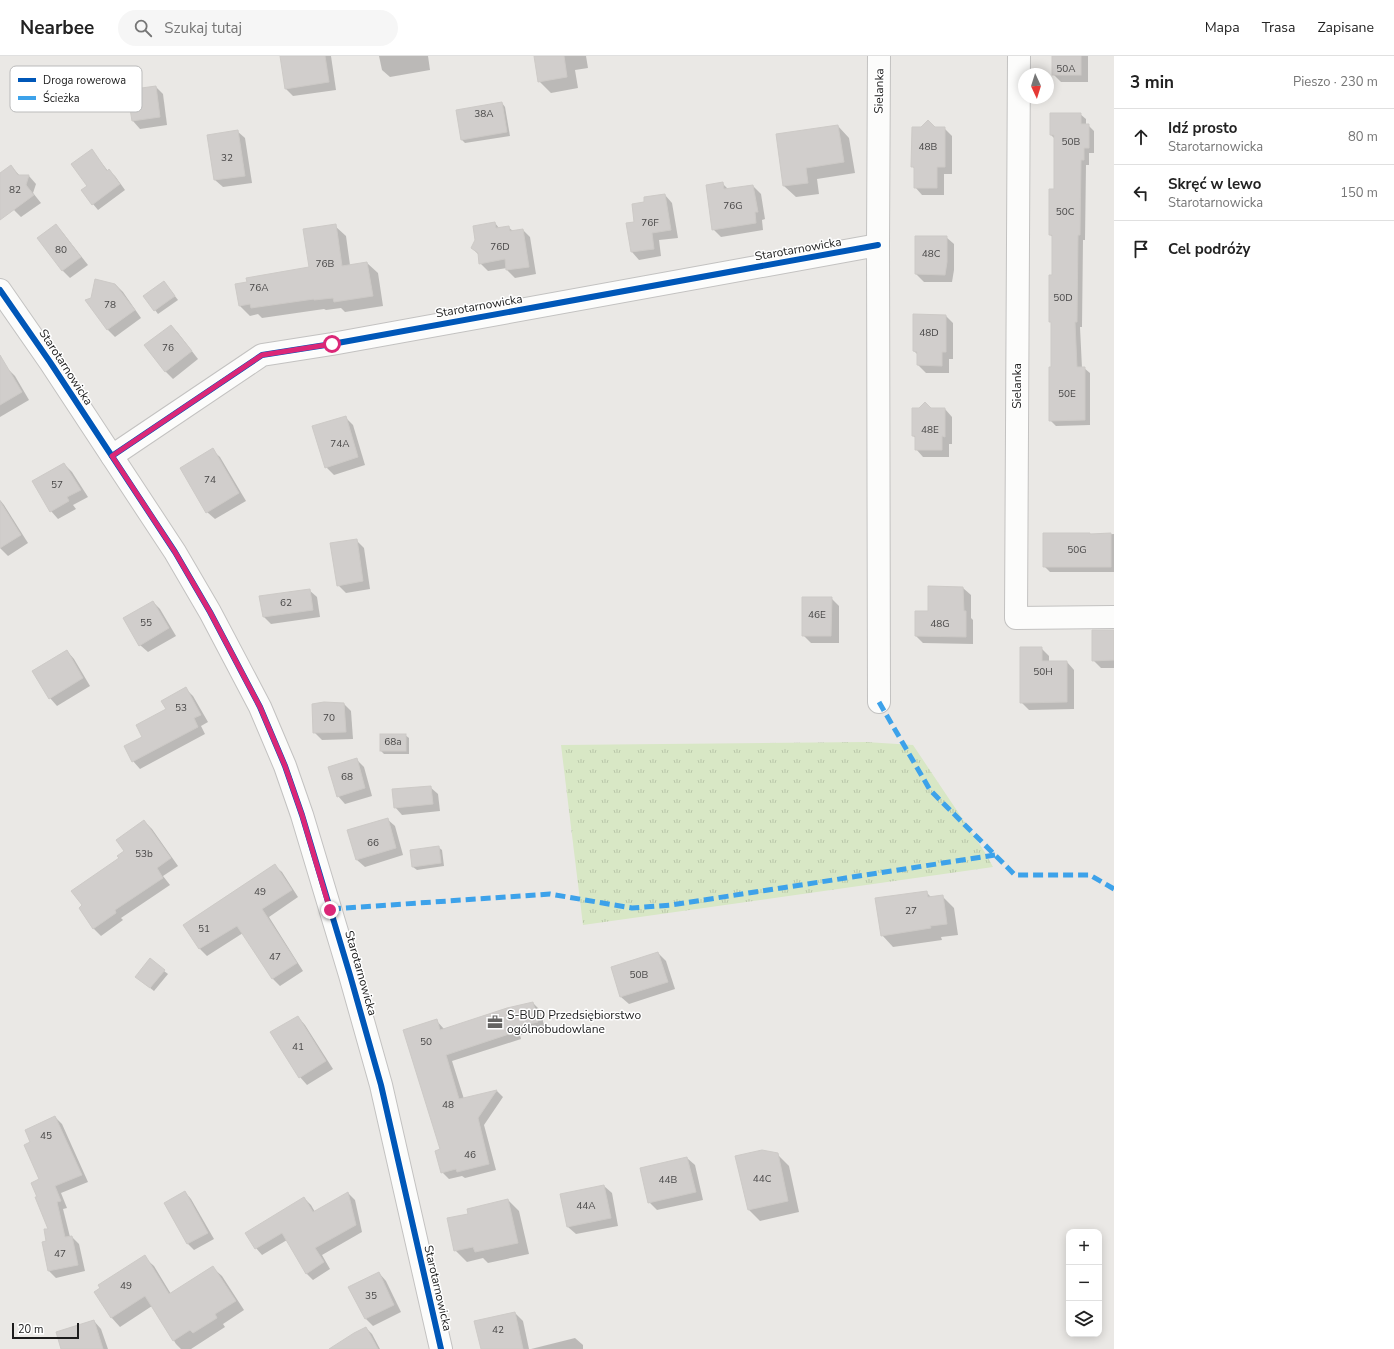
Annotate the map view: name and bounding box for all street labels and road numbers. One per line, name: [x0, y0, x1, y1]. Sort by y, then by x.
street label: Sielanka: [871, 68, 887, 114]
street label: Starotarnowicka: [753, 234, 843, 264]
street label: Starotarnowicka: [434, 291, 524, 321]
street label: Starotarnowicka: [35, 326, 97, 408]
street label: Sielanka: [1009, 363, 1025, 409]
street label: Starotarnowicka: [341, 929, 381, 1017]
street label: Starotarnowicka: [420, 1243, 456, 1333]

